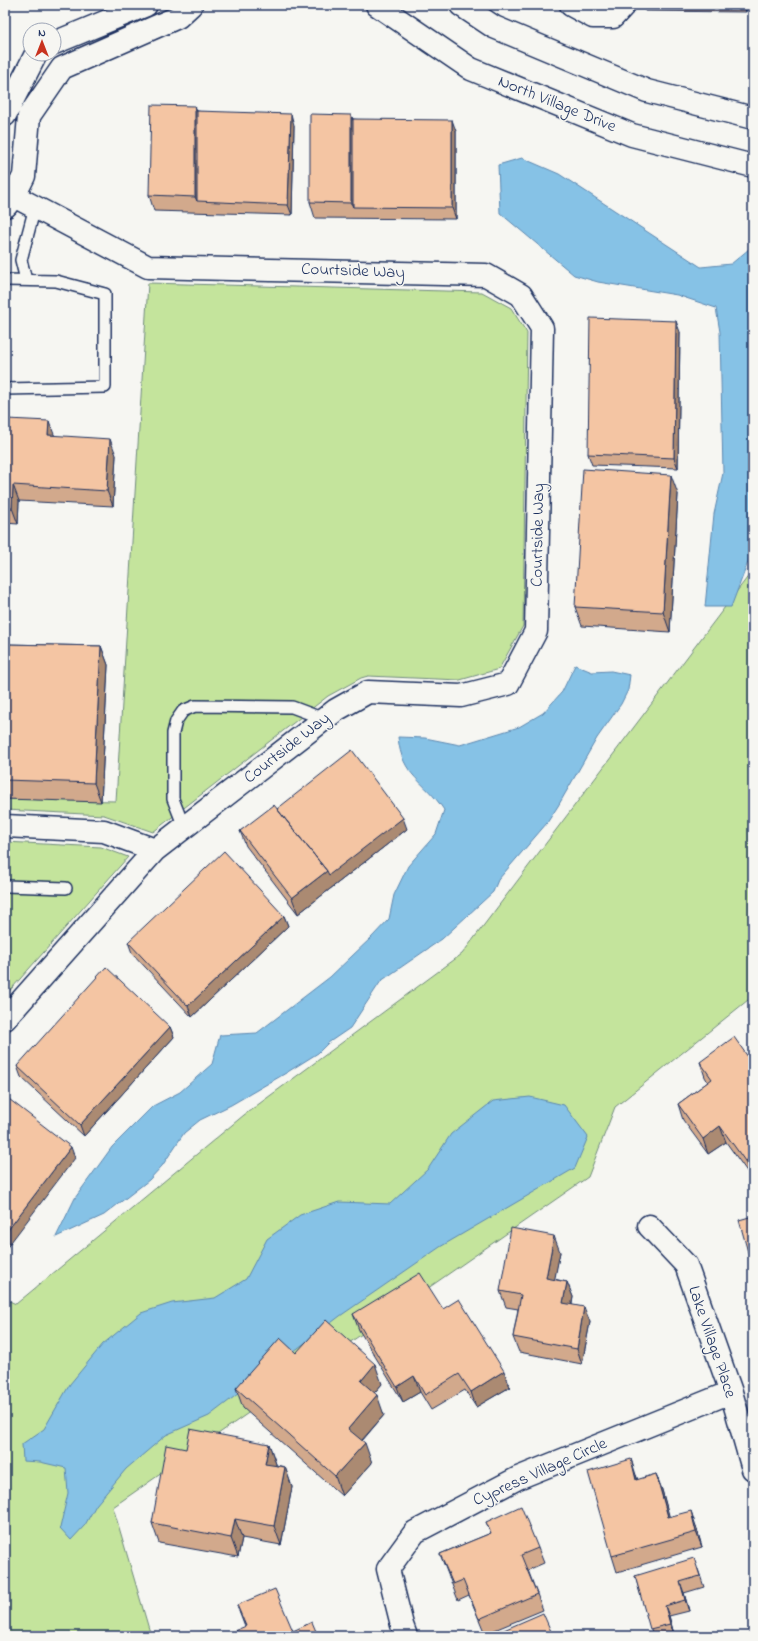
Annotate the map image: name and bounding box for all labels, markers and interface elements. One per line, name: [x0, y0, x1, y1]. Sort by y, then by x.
north arrow: [22, 22, 62, 62]
text: N: [38, 25, 46, 41]
street label: North Village Drive: [493, 69, 620, 141]
street label: Courtside Way: [301, 257, 405, 286]
street label: Courtside Way: [525, 483, 552, 587]
street label: Courtside Way: [238, 706, 336, 791]
street label: Lake Village Place: [679, 1283, 743, 1402]
street label: Cypress Village Circle: [469, 1431, 612, 1515]

